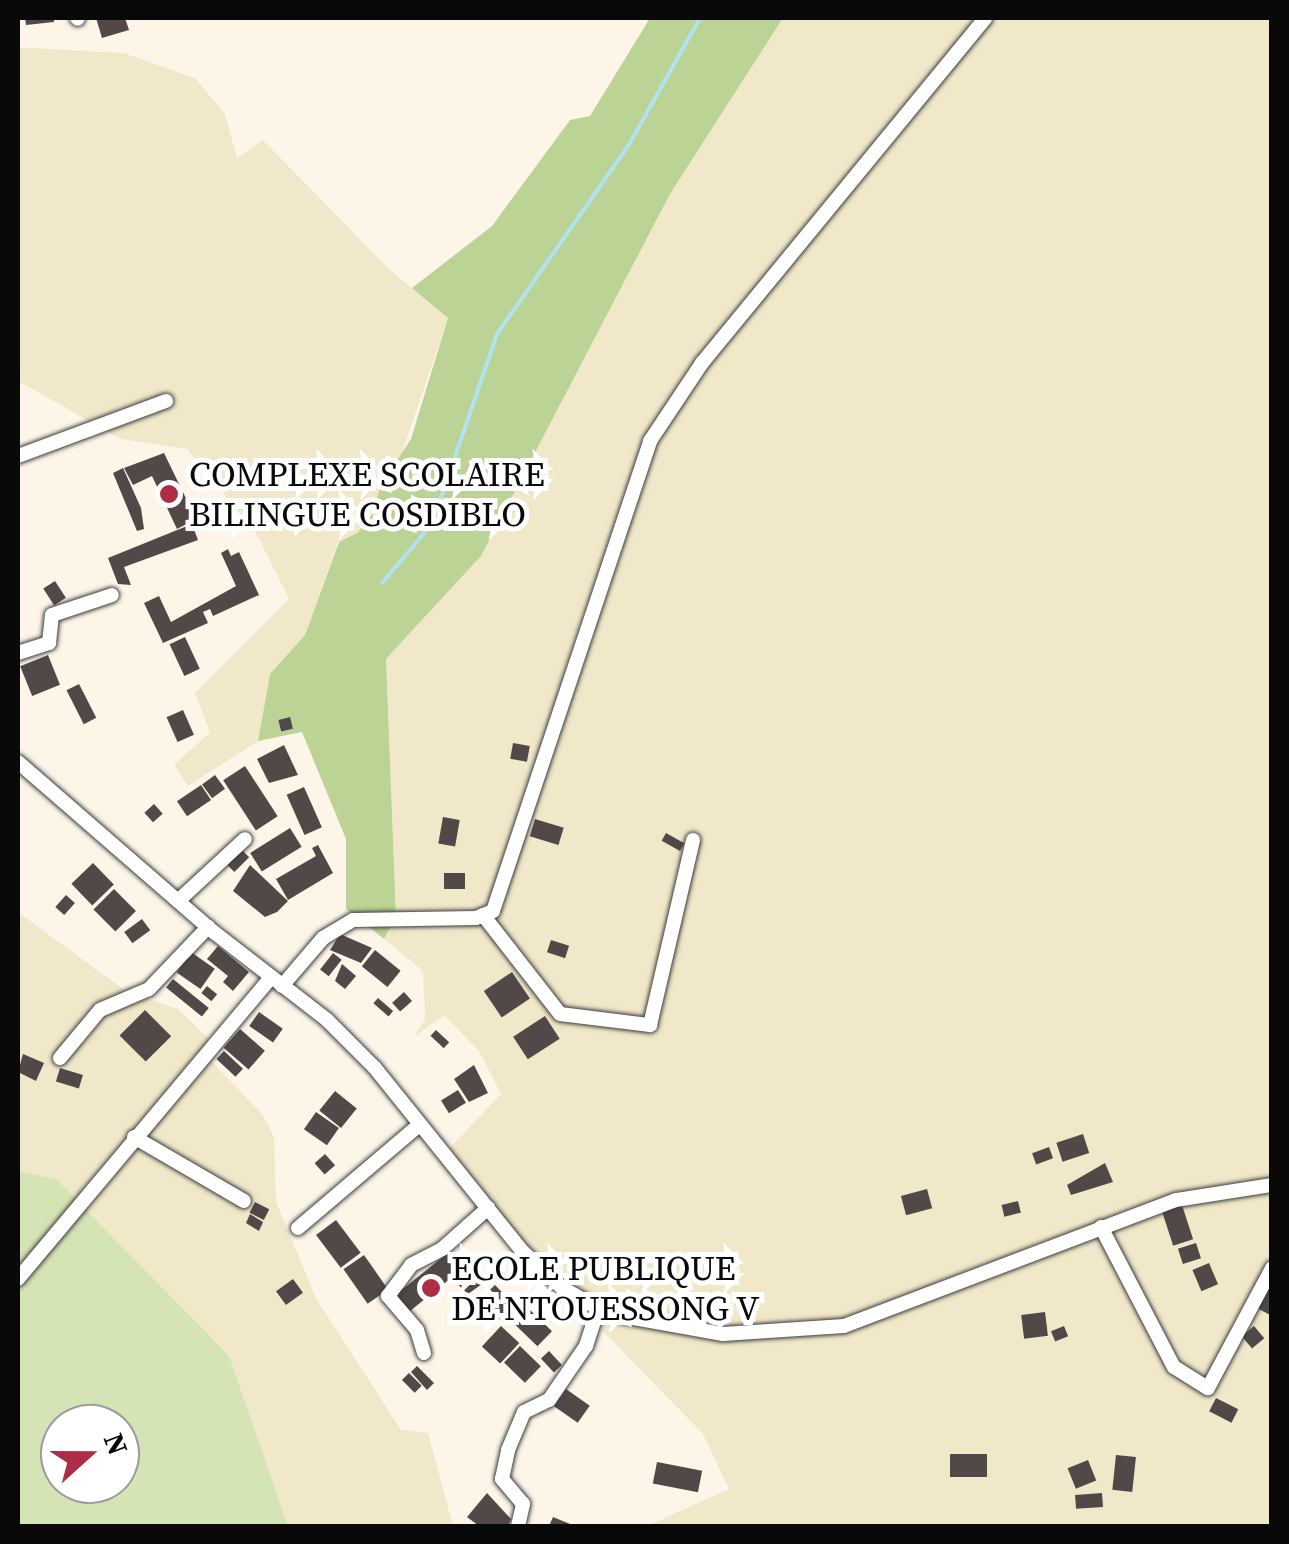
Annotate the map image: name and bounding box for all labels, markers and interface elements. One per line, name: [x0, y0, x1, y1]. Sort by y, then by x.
place label: COMPLEXE SCOLAIRE BILINGUE COSDIBLO: [189, 453, 545, 535]
marker: COMPLEXE SCOLAIRE BILINGUE COSDIBLO: [158, 483, 180, 505]
place label: ECOLE PUBLIQUE DE NTOUESSONG V: [451, 1247, 761, 1329]
marker: ECOLE PUBLIQUE DE NTOUESSONG V: [420, 1277, 442, 1299]
north arrow: [40, 1404, 140, 1504]
text: N: [95, 1428, 138, 1460]

